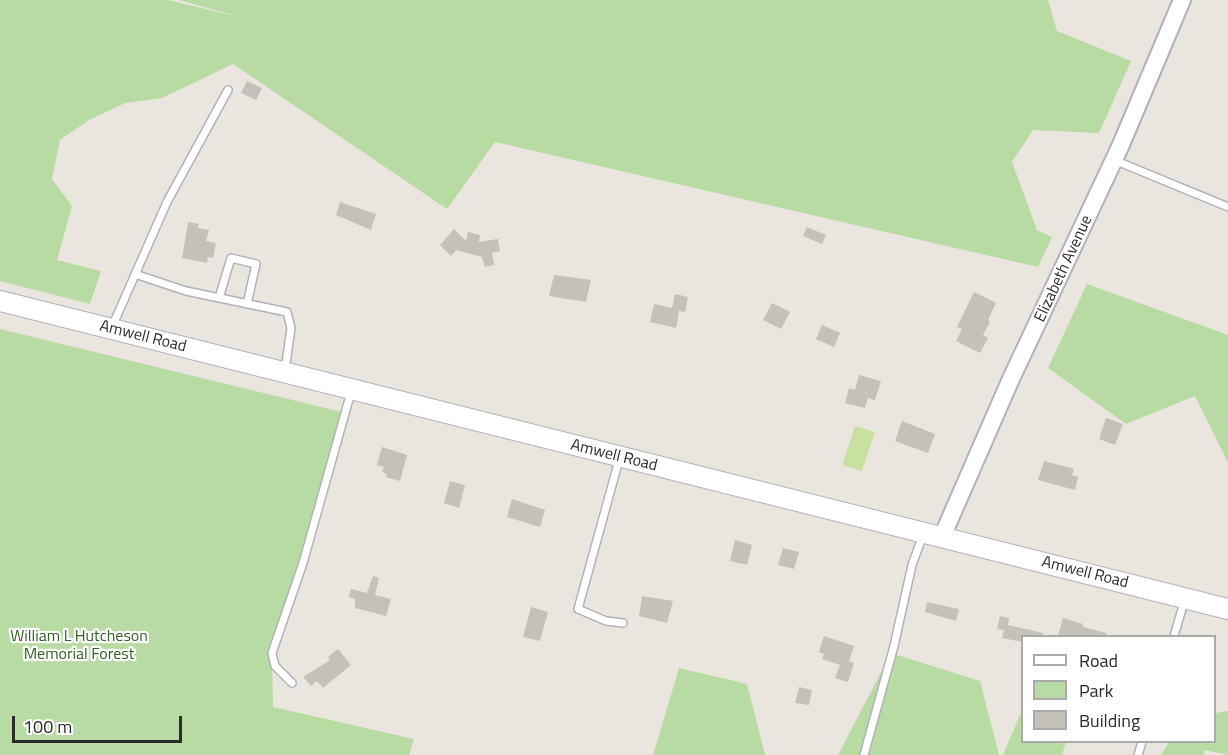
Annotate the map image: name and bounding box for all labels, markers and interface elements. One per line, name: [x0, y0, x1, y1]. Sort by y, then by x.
street label: Elizabeth Avenue: [1031, 213, 1097, 325]
street label: Amwell Road: [98, 317, 188, 357]
street label: Amwell Road: [569, 436, 659, 476]
street label: Amwell Road: [1040, 553, 1130, 593]
park label: William L Hutcheson Memorial Forest: [10, 627, 148, 665]
legend: [1021, 635, 1216, 743]
text: Road: [1079, 647, 1118, 674]
text: Park: [1079, 677, 1113, 704]
scale bar: [15, 704, 184, 742]
text: Building: [1079, 707, 1140, 734]
text: 100 m: [23, 713, 72, 740]

